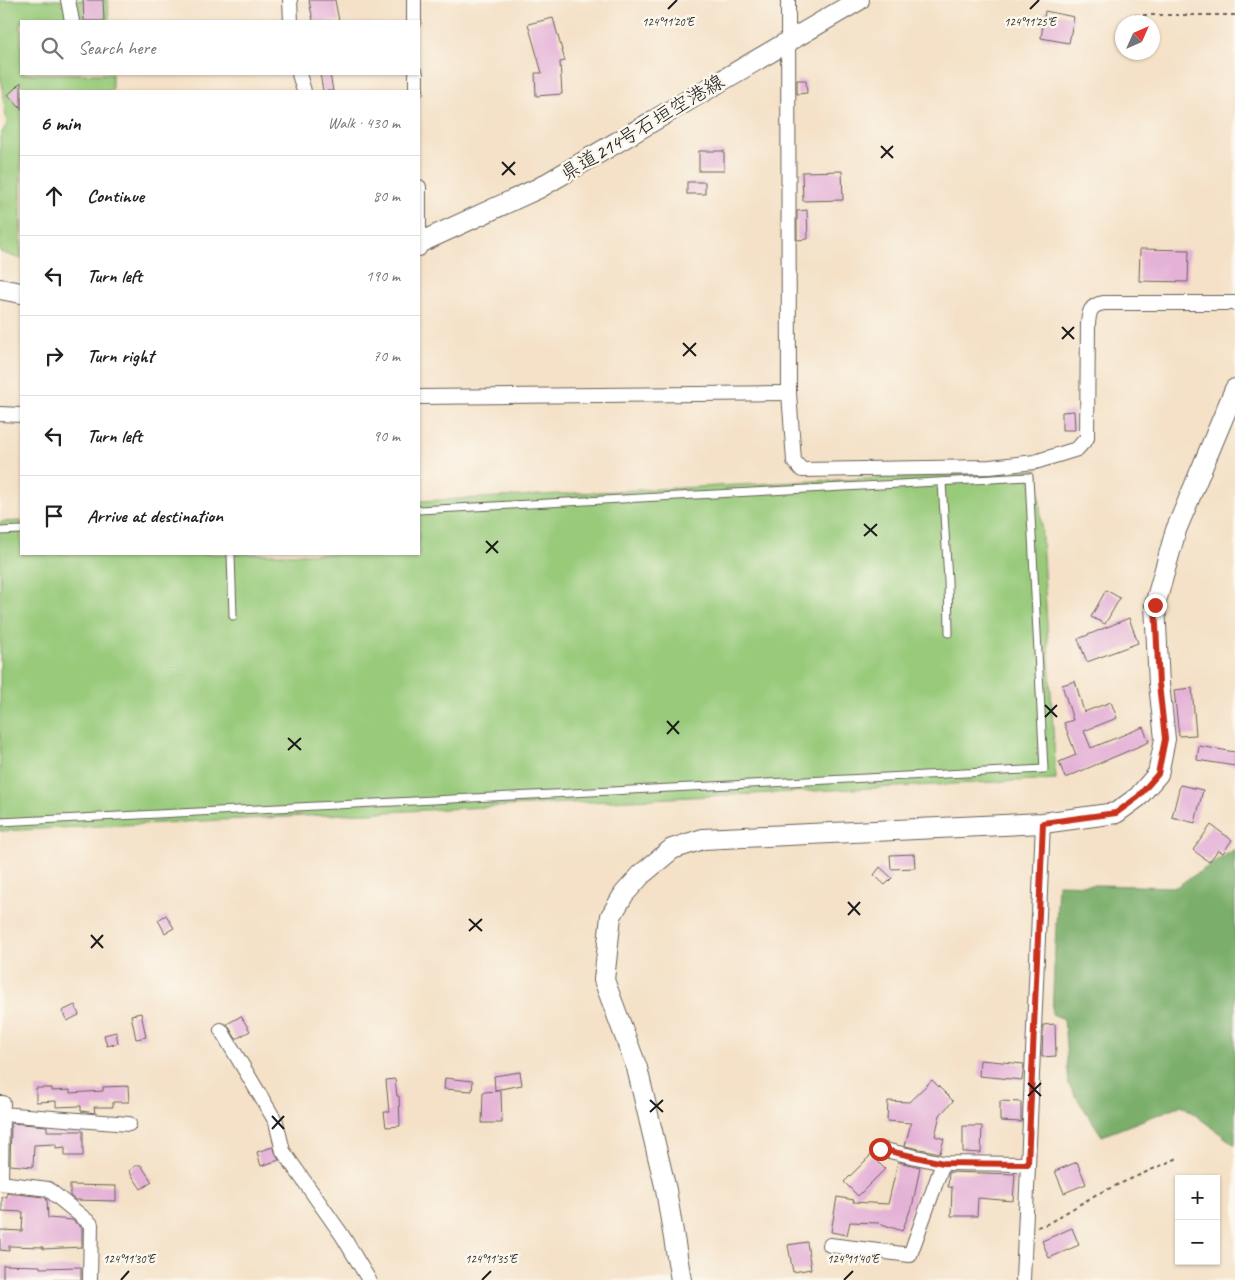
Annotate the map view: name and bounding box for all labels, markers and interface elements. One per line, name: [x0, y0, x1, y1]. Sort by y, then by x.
text: 124°11'20"E: [642, 14, 696, 30]
text: 124°11'25"E: [1004, 14, 1058, 30]
north arrow: [1115, 15, 1160, 60]
search box: [20, 20, 420, 75]
icon: search: [38, 34, 66, 62]
text: Search here: [78, 36, 155, 60]
street label: 県道214号石垣空港線: [556, 69, 729, 186]
text: 6 min: [40, 110, 81, 136]
text: Walk · 430 m: [328, 113, 400, 133]
icon: ahead: [40, 182, 68, 210]
text: Continue: [87, 184, 144, 208]
text: 80 m: [373, 186, 400, 206]
icon: left: [40, 262, 68, 290]
text: Turn left: [87, 264, 142, 288]
text: 190 m: [366, 266, 400, 286]
icon: right: [40, 342, 68, 370]
text: Turn right: [87, 344, 154, 368]
text: 70 m: [373, 346, 400, 366]
icon: left: [40, 422, 68, 450]
text: Turn left: [87, 424, 142, 448]
text: 90 m: [373, 426, 400, 446]
icon: arrive: [40, 502, 68, 530]
text: Arrive at destination: [87, 504, 223, 528]
route end: [1144, 594, 1167, 617]
route start: [869, 1138, 892, 1161]
map controls: [1175, 1175, 1220, 1265]
button: +: [1175, 1175, 1220, 1220]
button: −: [1175, 1220, 1220, 1265]
text: 124°11'30"E: [103, 1251, 157, 1267]
text: 124°11'35"E: [465, 1251, 519, 1267]
text: 124°11'40"E: [827, 1251, 881, 1267]

